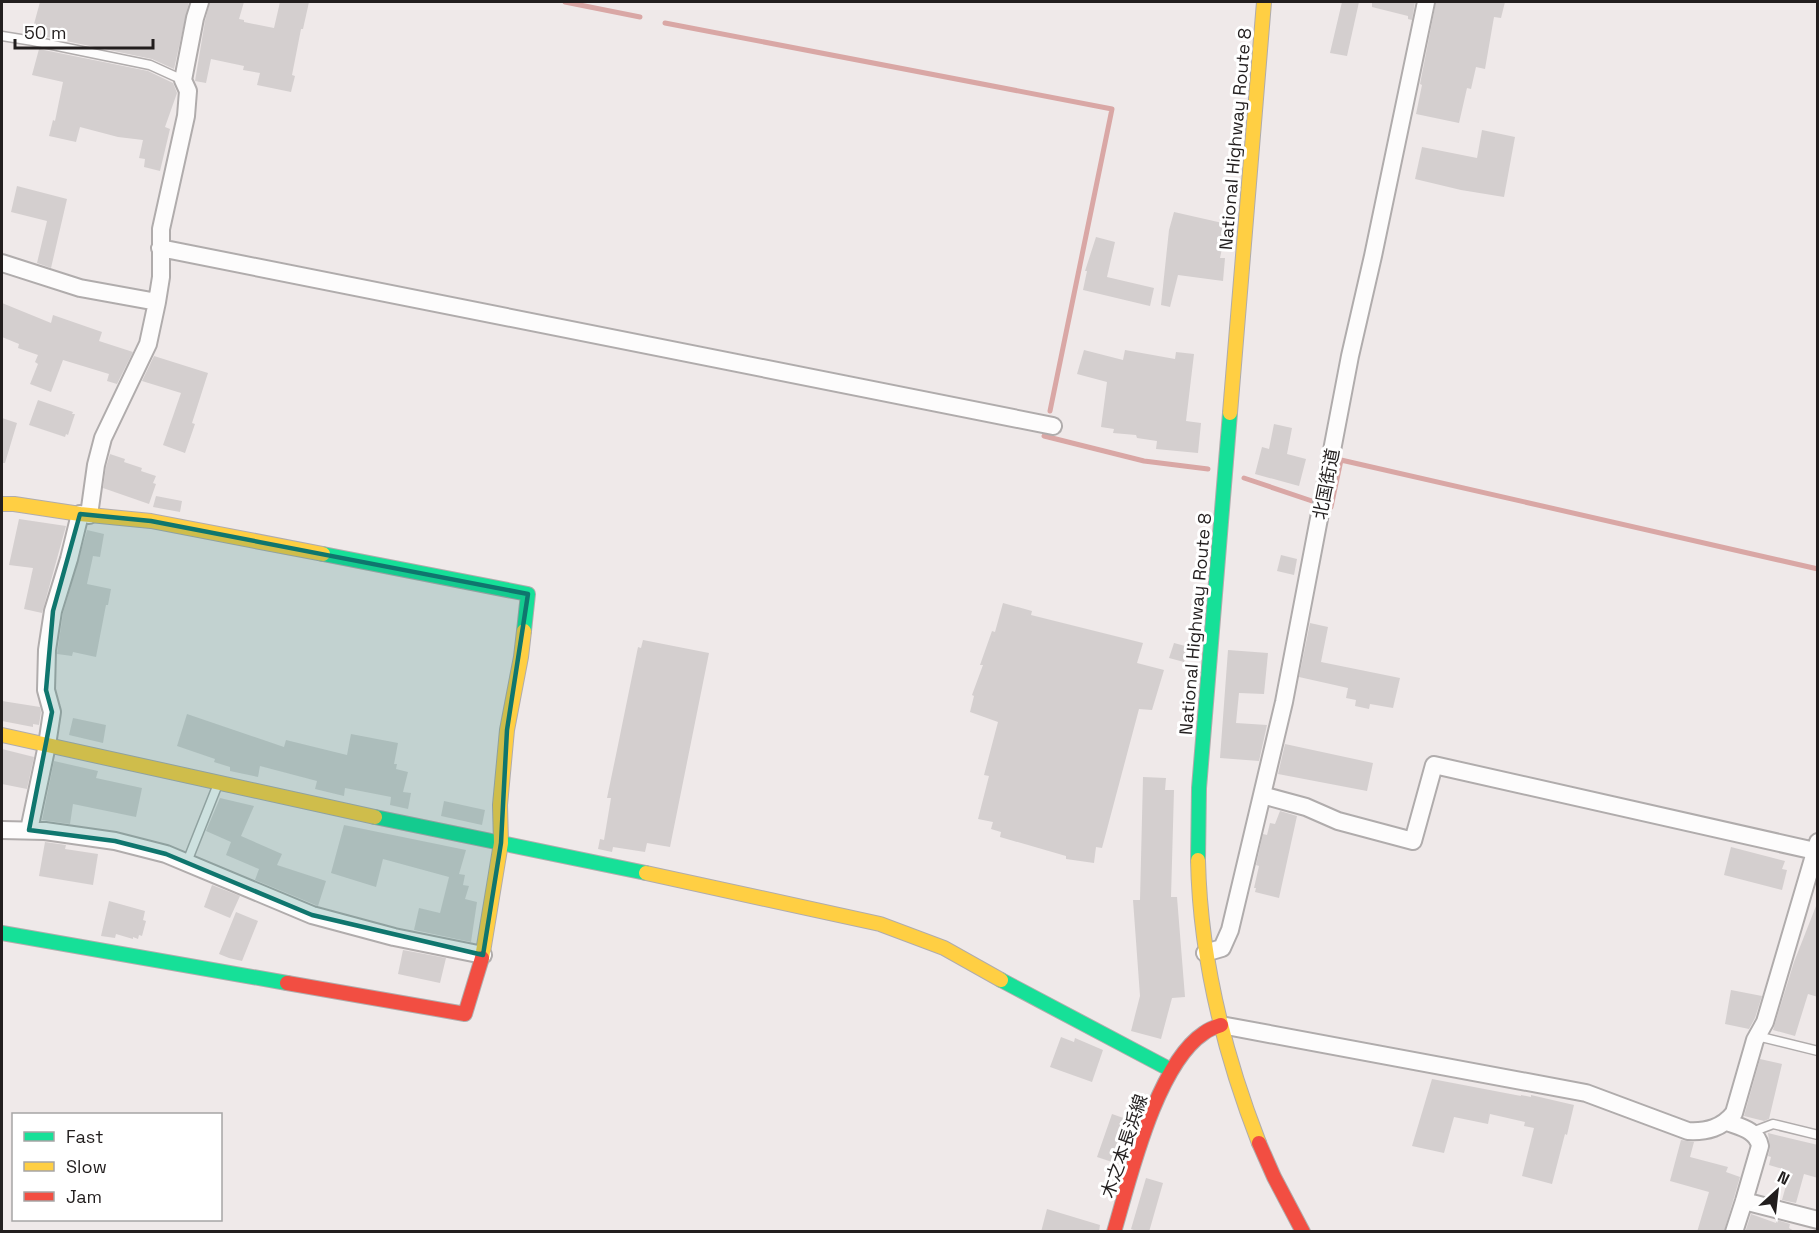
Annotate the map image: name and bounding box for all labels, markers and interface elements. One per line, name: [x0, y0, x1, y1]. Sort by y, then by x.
scale bar: [15, 12, 153, 50]
text: 50 m: [24, 21, 66, 44]
street label: National Highway Route 8: [1214, 27, 1256, 251]
street label: 北国街道: [1308, 446, 1344, 522]
street label: National Highway Route 8: [1174, 512, 1216, 736]
street label: 木之本長浜線: [1096, 1091, 1152, 1201]
legend: [12, 1113, 222, 1221]
text: Fast: [66, 1125, 103, 1148]
text: Slow: [66, 1155, 107, 1178]
north arrow: [1747, 1161, 1807, 1221]
text: N: [1774, 1166, 1793, 1190]
text: Jam: [66, 1185, 102, 1208]

